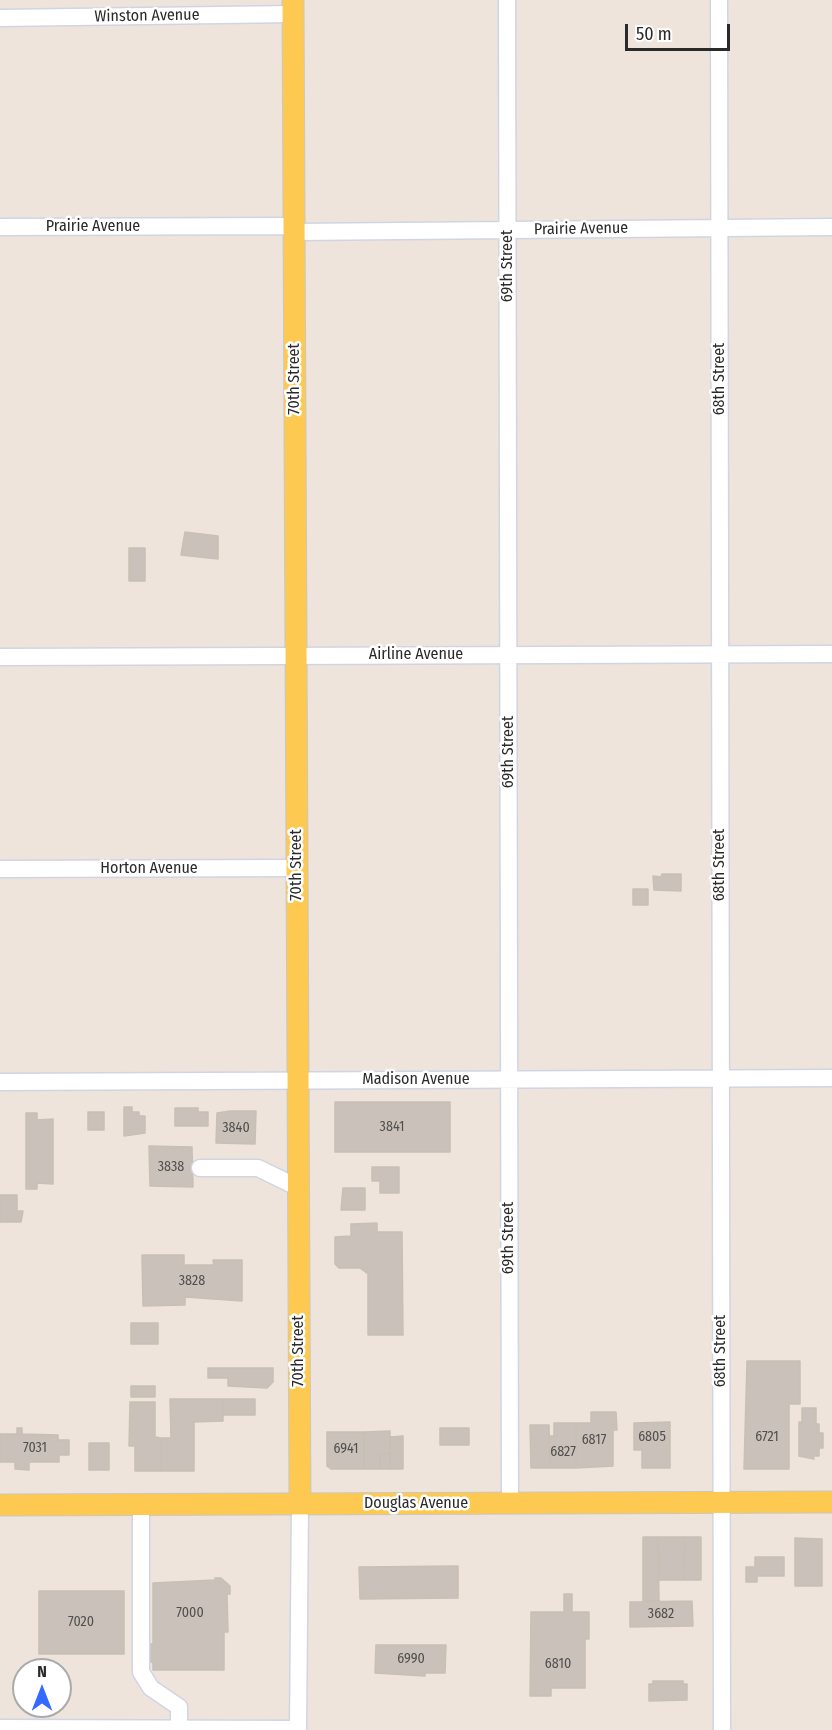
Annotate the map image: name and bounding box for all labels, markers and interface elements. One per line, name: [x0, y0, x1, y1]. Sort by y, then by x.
street label: Winston Avenue: [94, 5, 200, 27]
scale bar: [628, 12, 733, 50]
text: 50 m: [636, 23, 672, 45]
street label: Prairie Avenue: [46, 217, 140, 237]
street label: Prairie Avenue: [534, 219, 628, 239]
street label: 69th Street: [498, 230, 518, 302]
street label: 70th Street: [285, 343, 305, 415]
street label: 68th Street: [710, 343, 730, 415]
street label: Airline Avenue: [369, 645, 463, 665]
street label: 69th Street: [499, 716, 519, 788]
street label: 70th Street: [287, 829, 307, 901]
street label: 68th Street: [710, 829, 730, 901]
street label: Horton Avenue: [100, 859, 198, 879]
street label: Madison Avenue: [362, 1070, 470, 1090]
house number: 3841: [380, 1119, 404, 1135]
house number: 3840: [222, 1120, 250, 1136]
house number: 3838: [158, 1159, 184, 1175]
street label: 69th Street: [499, 1202, 519, 1274]
house number: 3828: [179, 1273, 205, 1289]
street label: 70th Street: [289, 1315, 309, 1387]
street label: 68th Street: [711, 1315, 731, 1387]
house number: 6805: [638, 1429, 666, 1445]
house number: 6721: [755, 1429, 779, 1445]
house number: 6817: [582, 1432, 606, 1448]
house number: 7031: [23, 1440, 47, 1456]
house number: 6941: [334, 1441, 358, 1457]
house number: 6827: [550, 1444, 576, 1460]
street label: Douglas Avenue: [364, 1494, 468, 1514]
house number: 7000: [176, 1605, 204, 1621]
house number: 3682: [648, 1606, 674, 1622]
house number: 7020: [68, 1614, 94, 1630]
house number: 6990: [397, 1651, 425, 1667]
house number: 6810: [545, 1656, 571, 1672]
north arrow: [12, 1658, 72, 1718]
text: N: [37, 1662, 47, 1681]

